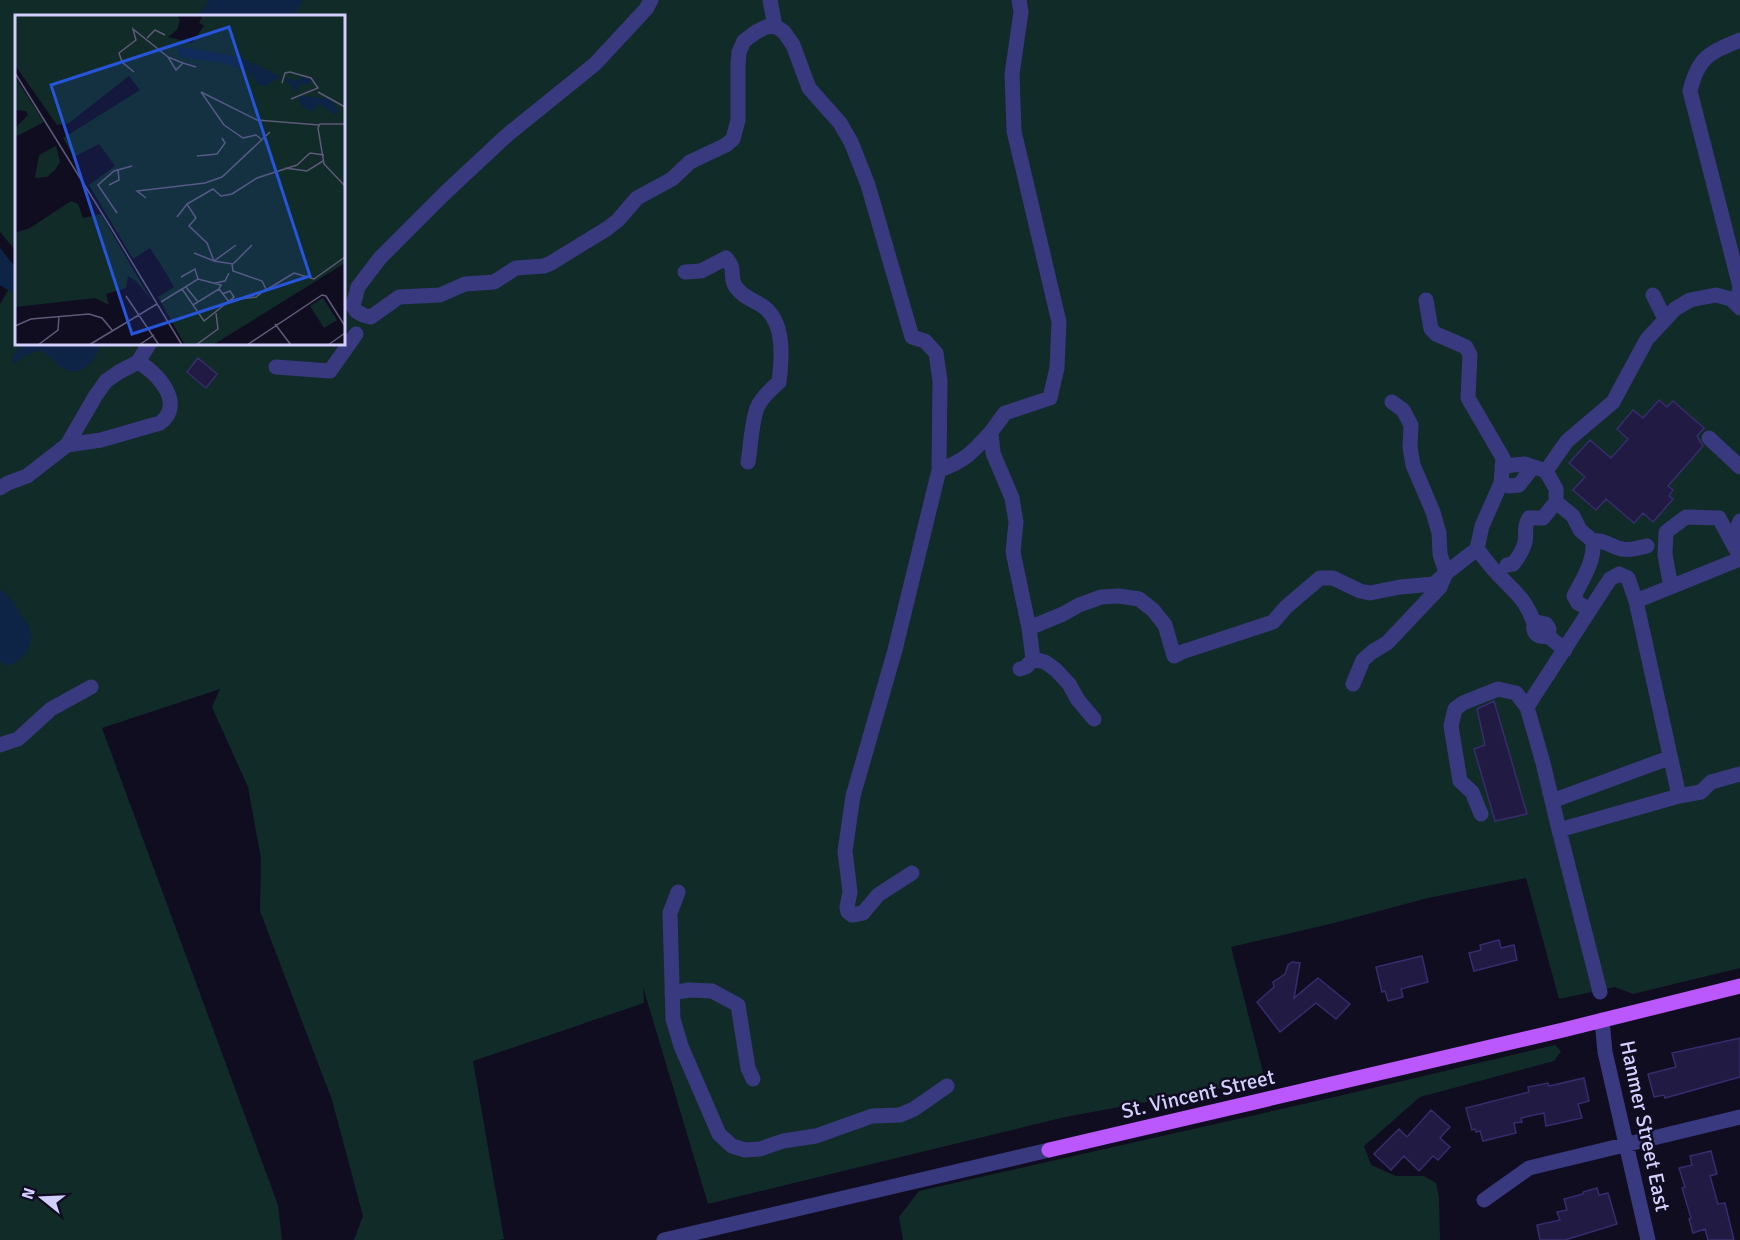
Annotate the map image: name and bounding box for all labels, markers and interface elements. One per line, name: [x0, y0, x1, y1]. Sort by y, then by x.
inset map: [15, 15, 345, 345]
street label: Hanmer Street East: [1614, 1038, 1676, 1214]
street label: St. Vincent Street: [1119, 1064, 1277, 1124]
north arrow: [12, 1168, 72, 1228]
text: N: [17, 1185, 40, 1202]

